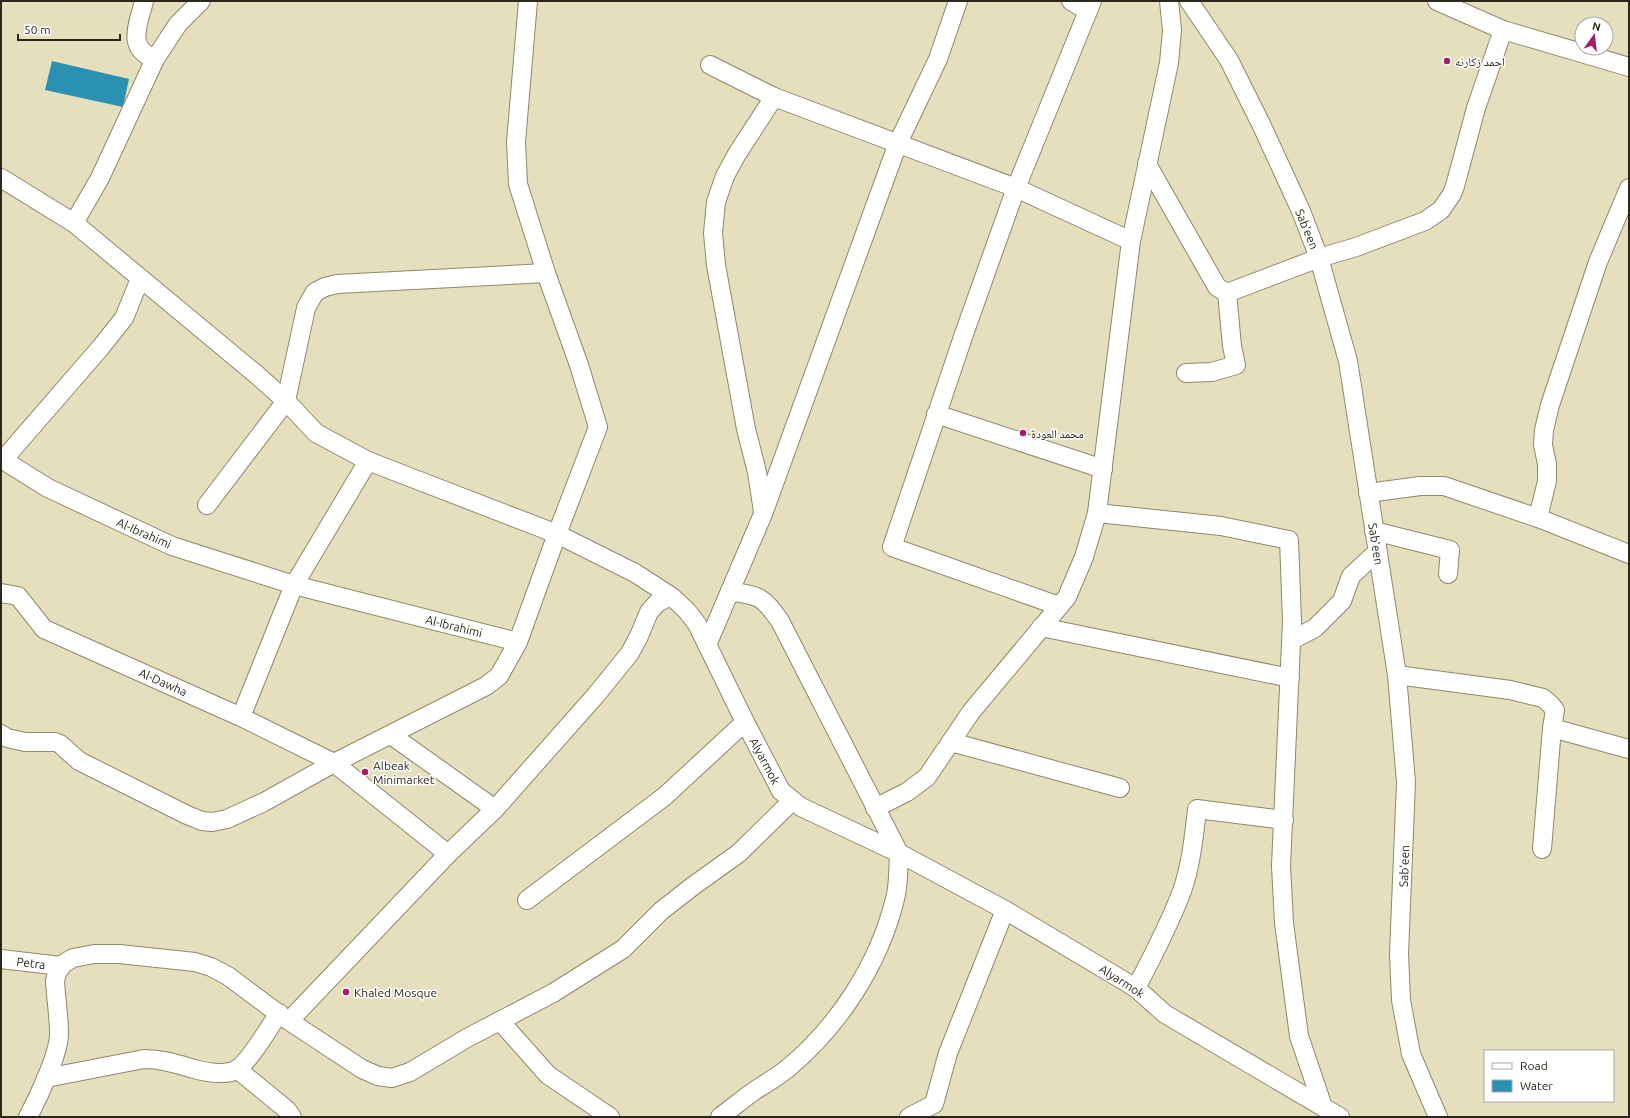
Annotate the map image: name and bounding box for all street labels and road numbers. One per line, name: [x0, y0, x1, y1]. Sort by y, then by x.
street label: Sab'een: [1293, 207, 1321, 251]
street label: Al-Ibrahimi: [115, 515, 173, 551]
street label: Sab'een: [1366, 522, 1386, 566]
street label: Al-Ibrahimi: [424, 613, 484, 639]
street label: Al-Dawha: [137, 666, 189, 698]
street label: Alyarmok: [747, 735, 783, 787]
street label: Sab'een: [1397, 845, 1411, 887]
street label: Petra: [16, 955, 46, 971]
street label: Alyarmok: [1097, 962, 1147, 1000]

